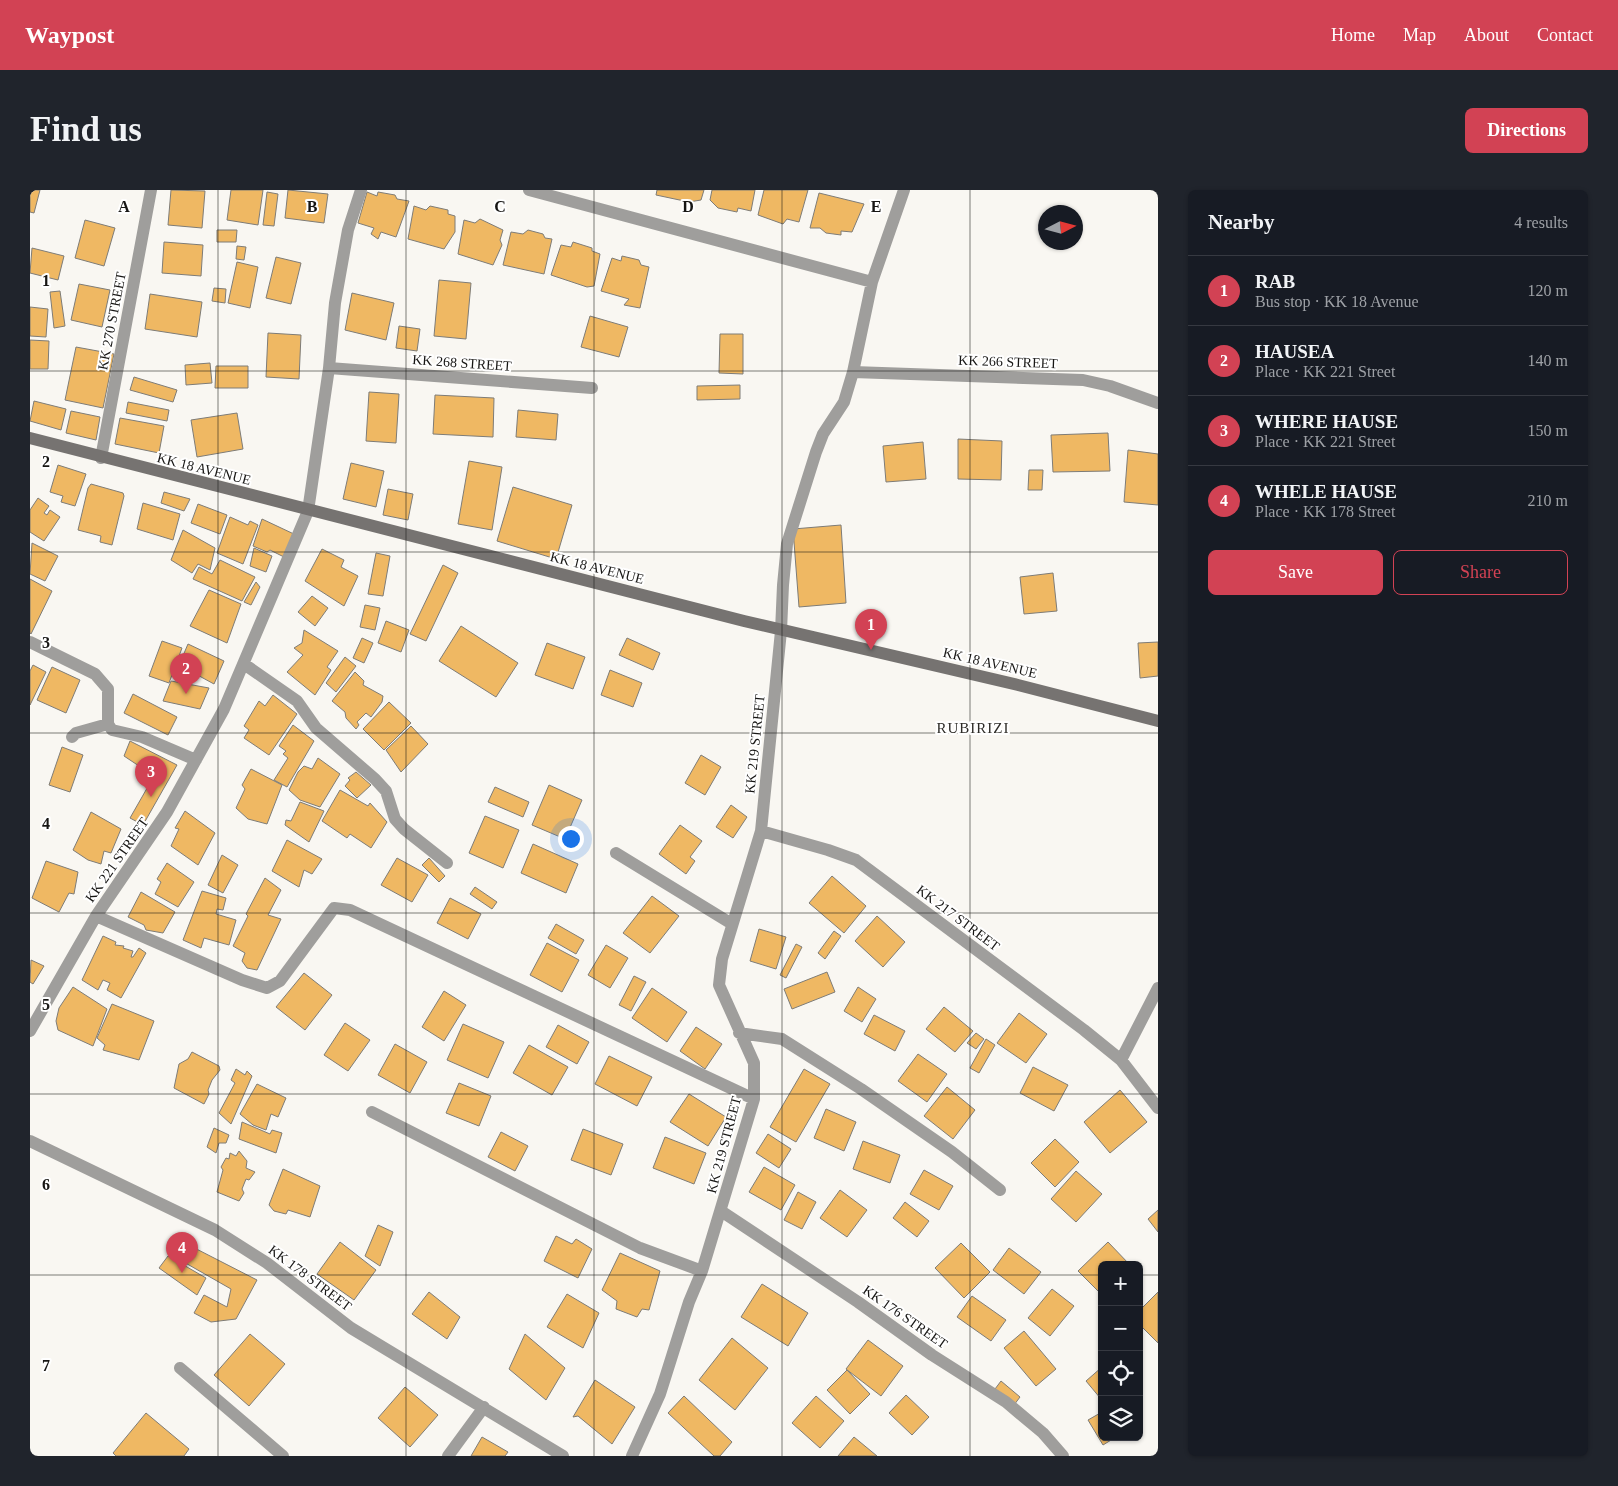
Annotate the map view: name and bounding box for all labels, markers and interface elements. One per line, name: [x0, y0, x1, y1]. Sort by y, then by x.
text: Waypost: [25, 22, 114, 48]
text: Home: [1331, 25, 1375, 45]
text: Map: [1403, 25, 1436, 45]
text: About: [1464, 25, 1509, 45]
text: Contact: [1537, 25, 1593, 45]
button: Directions: [1465, 108, 1588, 153]
text: Find us: [30, 110, 142, 149]
text: A: [118, 198, 130, 215]
text: B: [307, 198, 318, 215]
text: C: [494, 198, 506, 215]
text: D: [682, 198, 694, 215]
text: E: [871, 198, 881, 215]
north arrow: [1038, 205, 1083, 250]
text: Nearby: [1208, 210, 1275, 234]
text: 4 results: [1514, 214, 1568, 231]
street label: KK 270 STREET: [95, 270, 129, 371]
text: RAB: [1255, 271, 1295, 292]
text: 1: [42, 272, 50, 289]
text: 1: [1220, 282, 1228, 299]
text: 120 m: [1528, 282, 1568, 299]
text: Bus stop · KK 18 Avenue: [1255, 293, 1419, 310]
text: HAUSEA: [1255, 341, 1334, 362]
street label: KK 268 STREET: [412, 352, 513, 374]
text: 2: [1220, 352, 1228, 369]
text: 140 m: [1528, 352, 1568, 369]
street label: KK 266 STREET: [958, 353, 1058, 371]
text: Place · KK 221 Street: [1255, 363, 1395, 380]
text: WHERE HAUSE: [1255, 411, 1398, 432]
text: 3: [1220, 422, 1228, 439]
text: 150 m: [1528, 422, 1568, 439]
text: Place · KK 221 Street: [1255, 433, 1395, 450]
street label: KK 18 AVENUE: [156, 450, 252, 488]
text: 2: [42, 453, 50, 470]
text: WHELE HAUSE: [1255, 481, 1397, 502]
text: 4: [1220, 492, 1228, 509]
text: 210 m: [1528, 492, 1568, 509]
text: Place · KK 178 Street: [1255, 503, 1395, 520]
street label: KK 18 AVENUE: [549, 549, 645, 587]
button: Save: [1208, 550, 1383, 595]
button: Share: [1393, 550, 1568, 595]
pin: 1: [855, 609, 887, 650]
text: 3: [42, 634, 50, 651]
street label: KK 18 AVENUE: [941, 645, 1039, 681]
pin: 2: [170, 653, 202, 694]
street label: KK 219 STREET: [742, 693, 768, 794]
district label: RUBIRIZI: [937, 720, 1010, 736]
pin: 3: [135, 756, 167, 797]
text: 4: [42, 815, 50, 832]
street label: KK 221 STREET: [82, 815, 152, 905]
your location: [558, 826, 584, 852]
street label: KK 217 STREET: [914, 882, 1003, 954]
text: 5: [42, 996, 50, 1013]
street label: KK 219 STREET: [704, 1095, 744, 1195]
text: 6: [42, 1176, 50, 1193]
pin: 4: [166, 1232, 198, 1273]
street label: KK 178 STREET: [266, 1242, 355, 1314]
map controls: [1098, 1261, 1143, 1441]
button: +: [1098, 1261, 1143, 1306]
street label: KK 176 STREET: [860, 1282, 950, 1352]
button: −: [1098, 1306, 1143, 1351]
button: locate: [1098, 1351, 1143, 1396]
text: 7: [42, 1357, 50, 1374]
button: layers: [1098, 1396, 1143, 1441]

